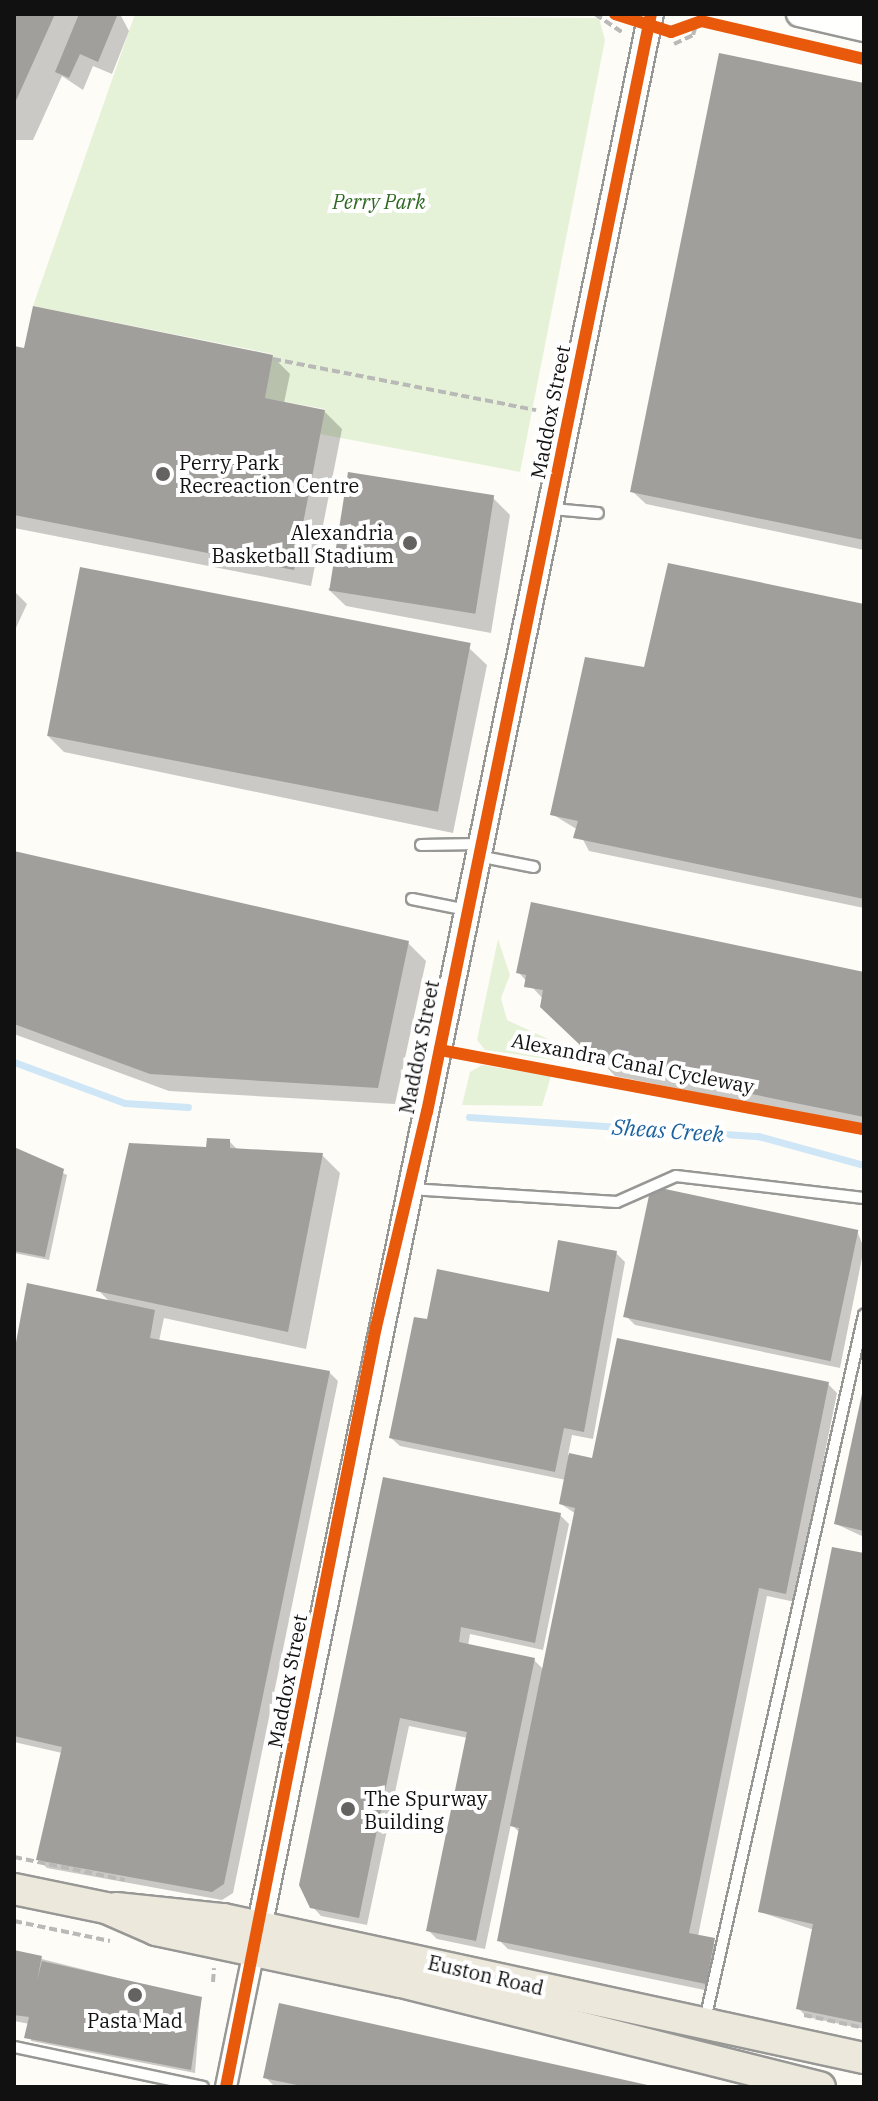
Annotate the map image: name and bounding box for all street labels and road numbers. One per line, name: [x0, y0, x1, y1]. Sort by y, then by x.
street label: Maddox Street: [525, 343, 575, 481]
street label: Maddox Street: [394, 978, 444, 1116]
street label: Alexandra Canal Cycleway: [510, 1028, 756, 1098]
street label: Maddox Street: [262, 1612, 312, 1750]
street label: Euston Road: [426, 1950, 546, 2000]

